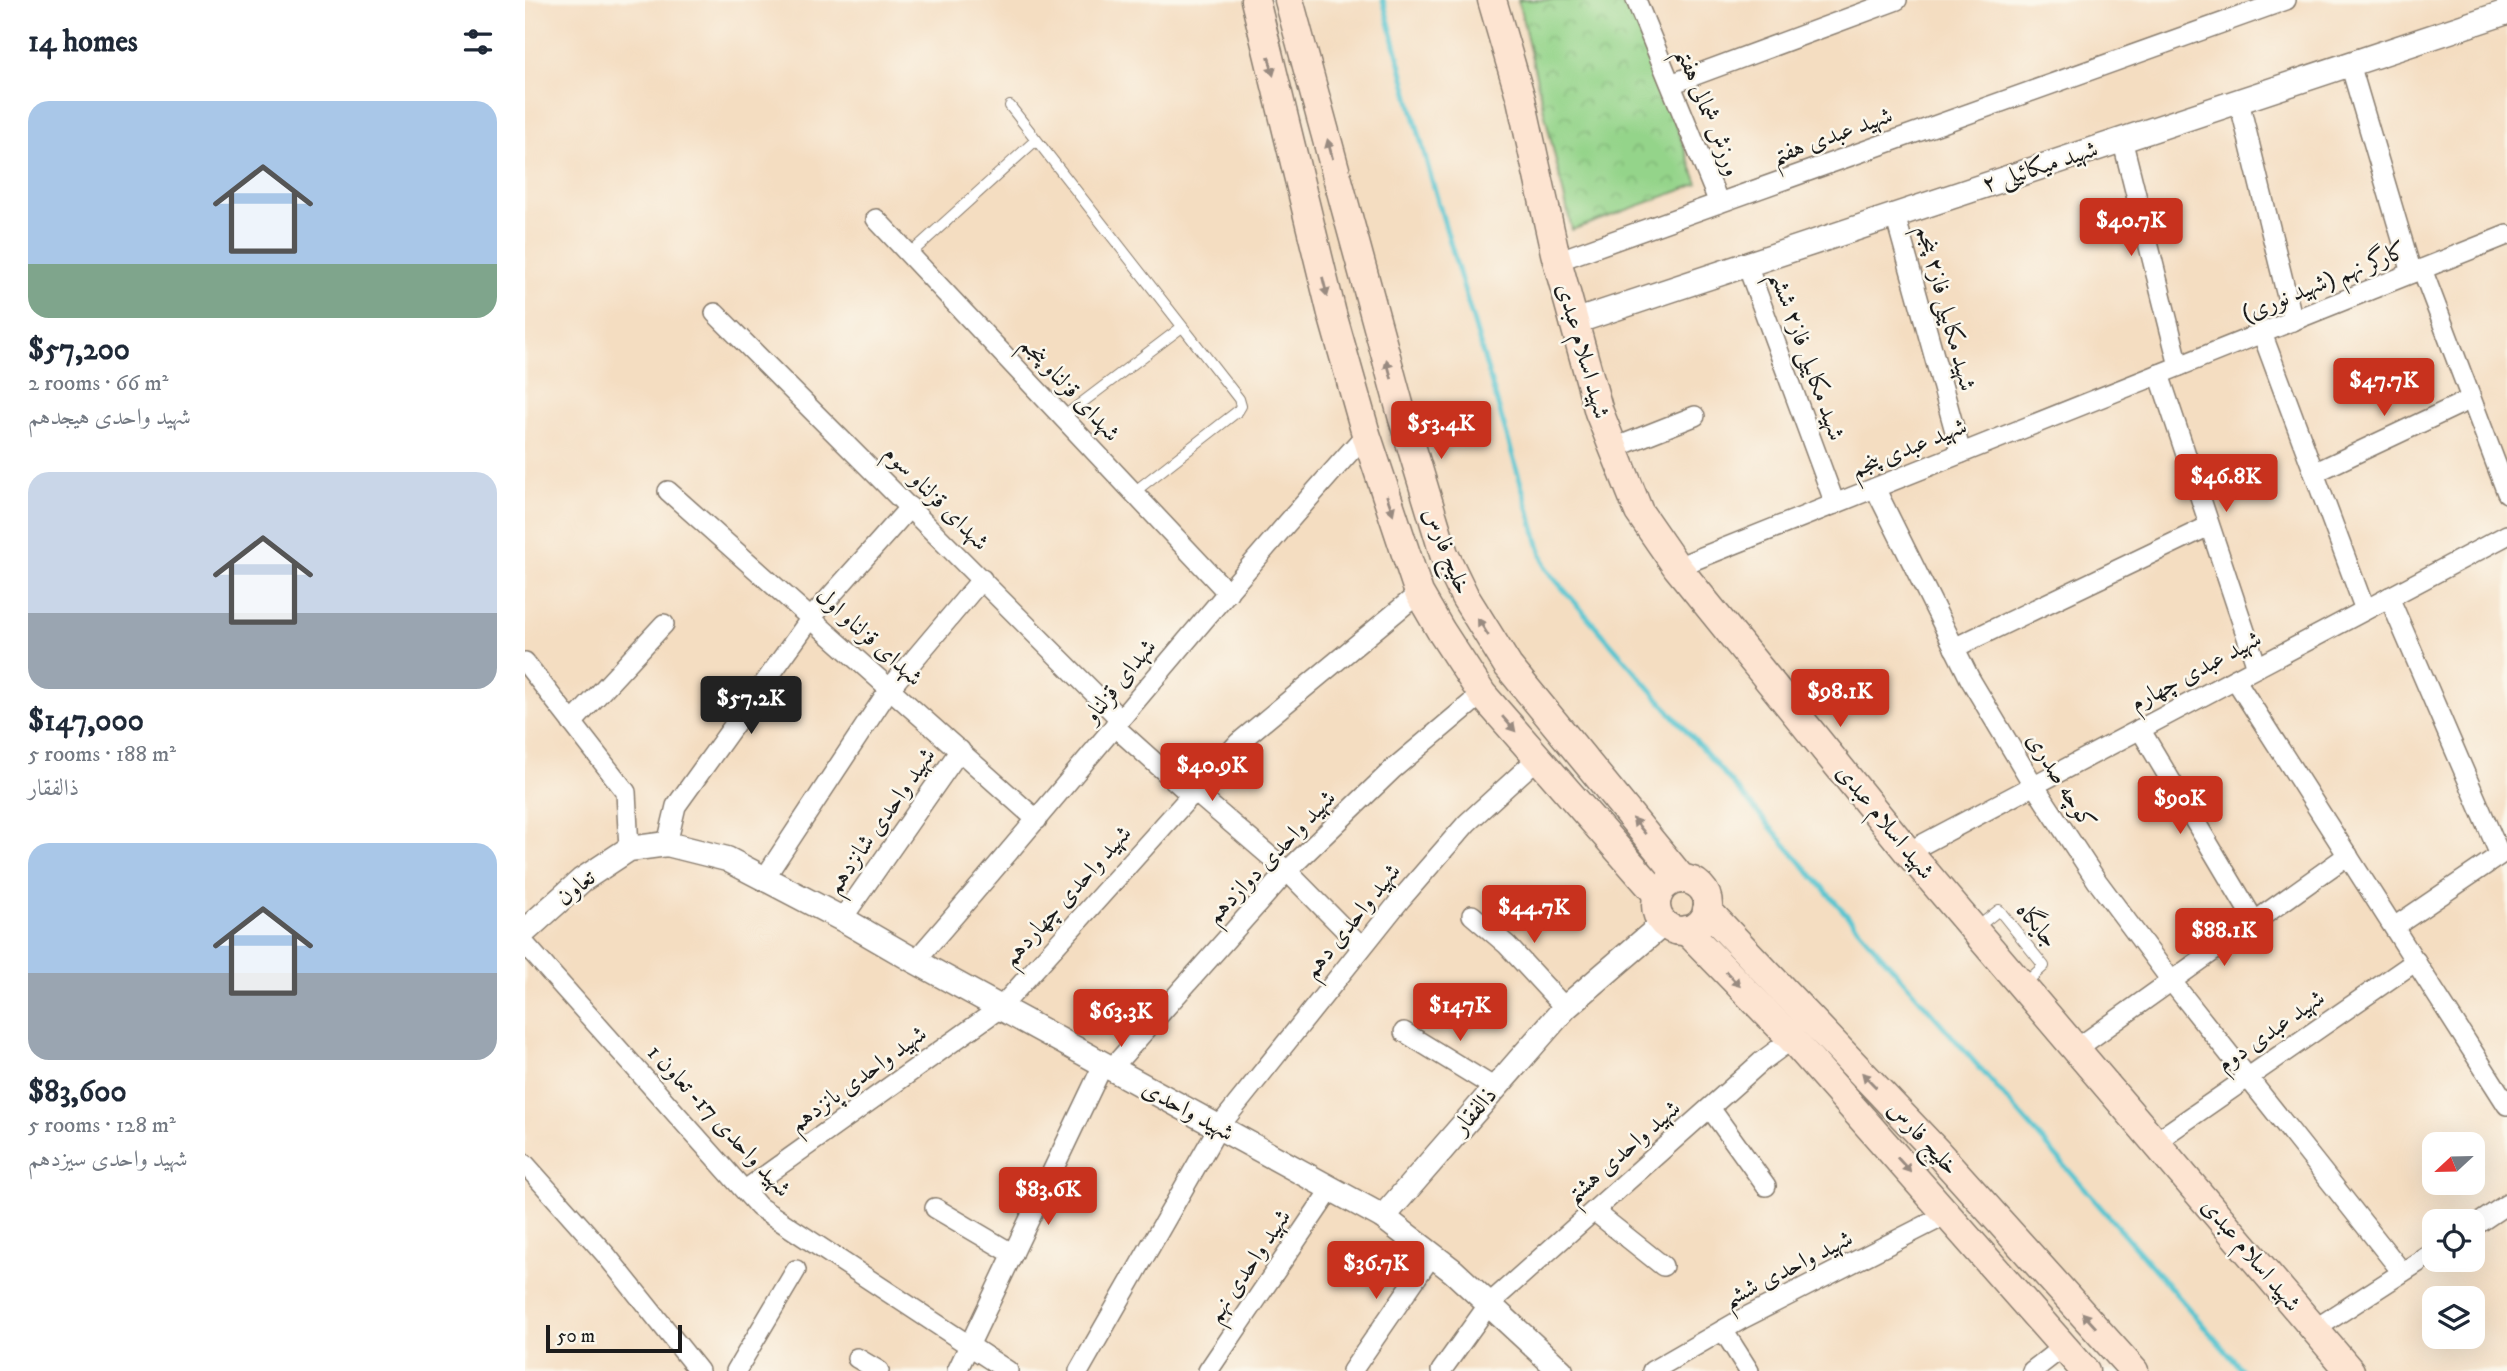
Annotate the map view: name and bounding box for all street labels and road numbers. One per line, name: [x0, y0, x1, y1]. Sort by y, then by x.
street label: ورزش شمالی هفتم: [1661, 43, 1747, 184]
street label: شهید عبدی هفتم: [1767, 100, 1900, 179]
street label: شهید میکائیلی ۲: [1978, 134, 2102, 201]
street label: شهید مکاییلی فاز۲ پنجم: [1904, 222, 1983, 396]
street label: کارگر نهم (شهید نوری): [2236, 233, 2413, 334]
street label: شهید مکاییلی فاز۲ ششم: [1755, 267, 1852, 447]
street label: شهید اسلام عبدی: [1544, 280, 1617, 424]
street label: شهدای قزلناو پنجم: [1009, 330, 1127, 452]
street label: شهید عبدی پنجم: [1847, 411, 1974, 490]
street label: شهدای قزلناو سوم: [873, 439, 995, 561]
street label: خلیج فارس: [1411, 503, 1478, 601]
street label: شهدای قزلناو اول: [809, 581, 929, 693]
street label: شهید عبدی چهارم: [2125, 624, 2269, 723]
street label: شهدای قزلناو: [1075, 633, 1163, 732]
street label: کوچه صدری: [2019, 727, 2103, 836]
street label: شهید واحدی شانزدهم: [819, 742, 948, 904]
street label: شهید اسلام عبدی: [1825, 758, 1941, 889]
street label: شهید واحدی دوازدهم: [1199, 784, 1347, 935]
street label: شهید واحدی چهاردهم: [996, 819, 1143, 977]
street label: شهید واحدی دهم: [1296, 857, 1412, 989]
street label: تعاون: [550, 863, 602, 913]
street label: جایگاه: [2009, 895, 2066, 954]
street label: شهید عبدی دوم: [2211, 983, 2334, 1083]
street label: شهید واحدی پانزدهم: [783, 1019, 936, 1144]
street label: شهید واحدی 17- تعاون 1: [640, 1038, 798, 1204]
street label: شهید واحدی: [1137, 1073, 1239, 1149]
street label: ذالفقار: [1445, 1081, 1504, 1143]
street label: شهید واحدی هشتم: [1559, 1094, 1692, 1216]
street label: خلیج فارس: [1877, 1094, 1965, 1185]
street label: شهید اسلام عبدی: [2191, 1192, 2307, 1321]
street label: شهید واحدی نهم: [1200, 1203, 1303, 1332]
street label: شهید واحدی ششم: [1718, 1223, 1862, 1322]

